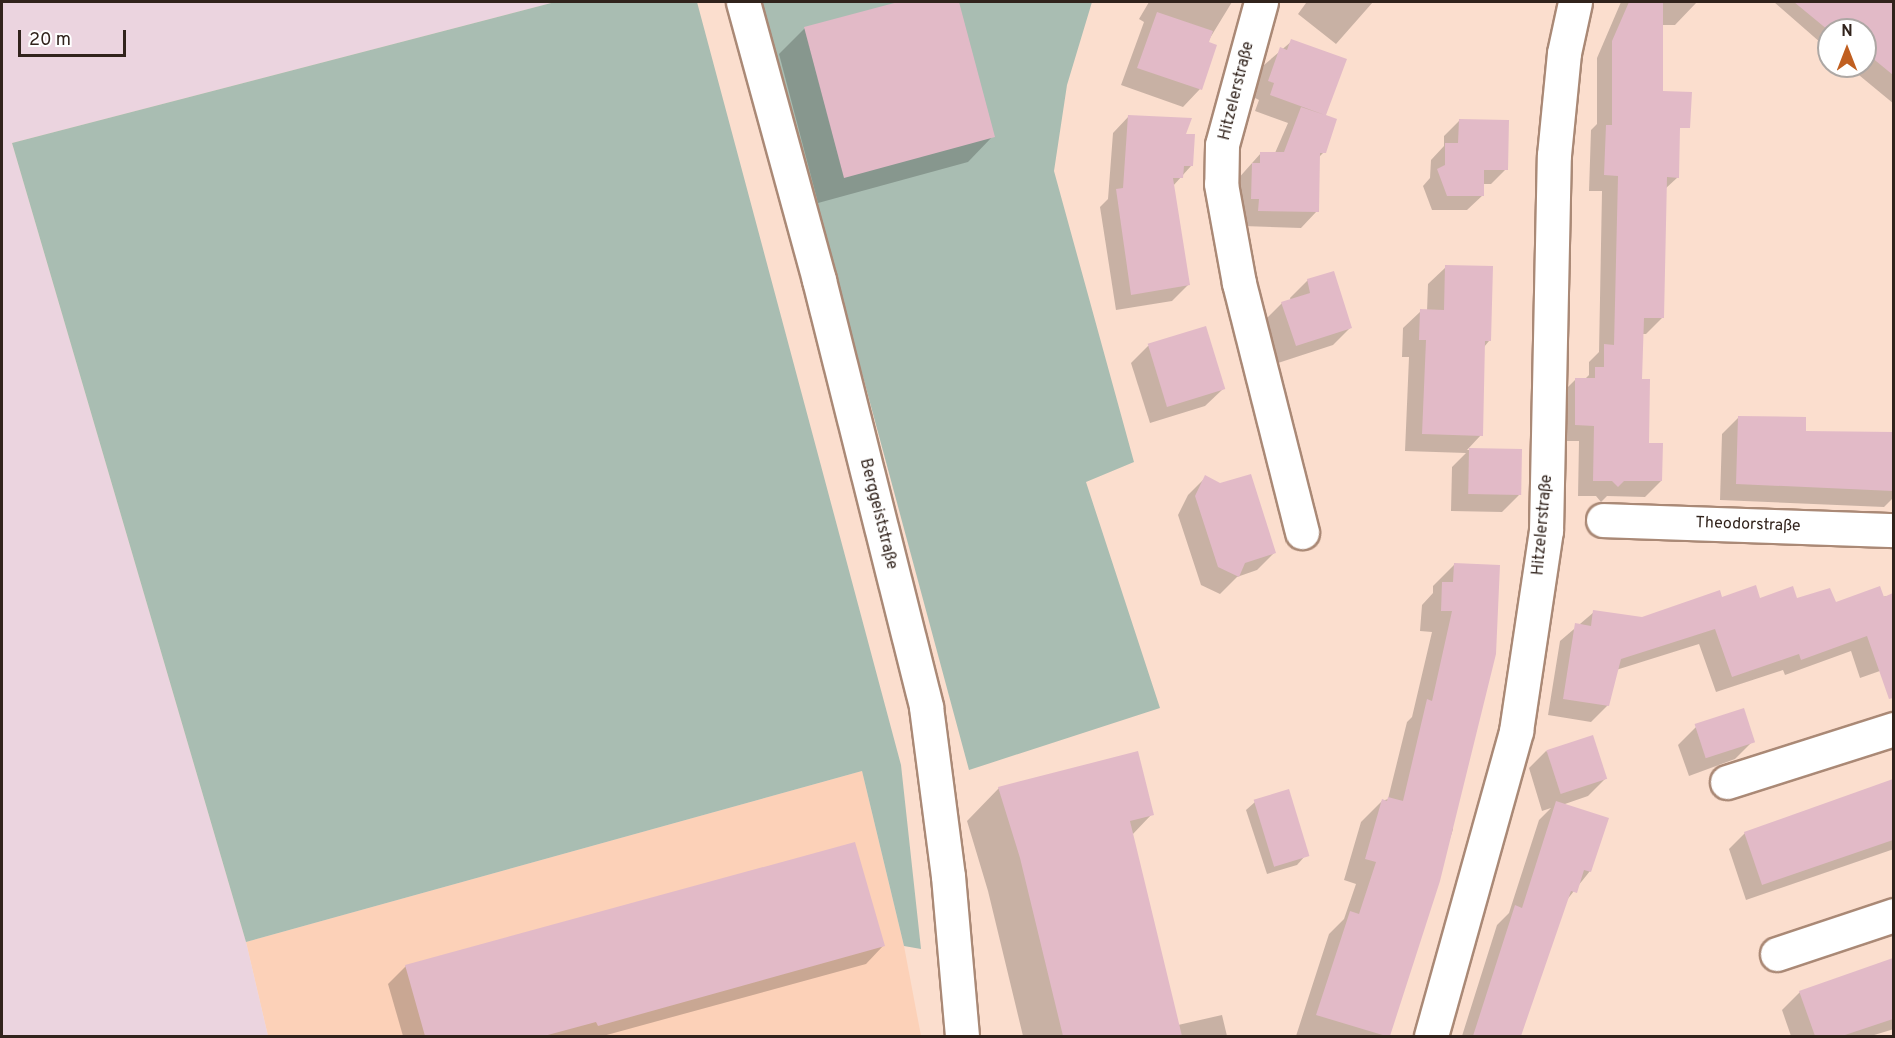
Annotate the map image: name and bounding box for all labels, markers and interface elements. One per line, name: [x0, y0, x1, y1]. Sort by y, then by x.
scale bar: [21, 18, 129, 56]
north arrow: [1817, 18, 1877, 78]
text: N: [1841, 22, 1853, 42]
text: 20 m: [29, 29, 71, 52]
street label: Hitzelerstraße: [1215, 40, 1259, 142]
street label: Berggeiststraße: [855, 457, 901, 571]
street label: Hitzelerstraße: [1529, 474, 1557, 576]
street label: Theodorstraße: [1695, 514, 1801, 536]

